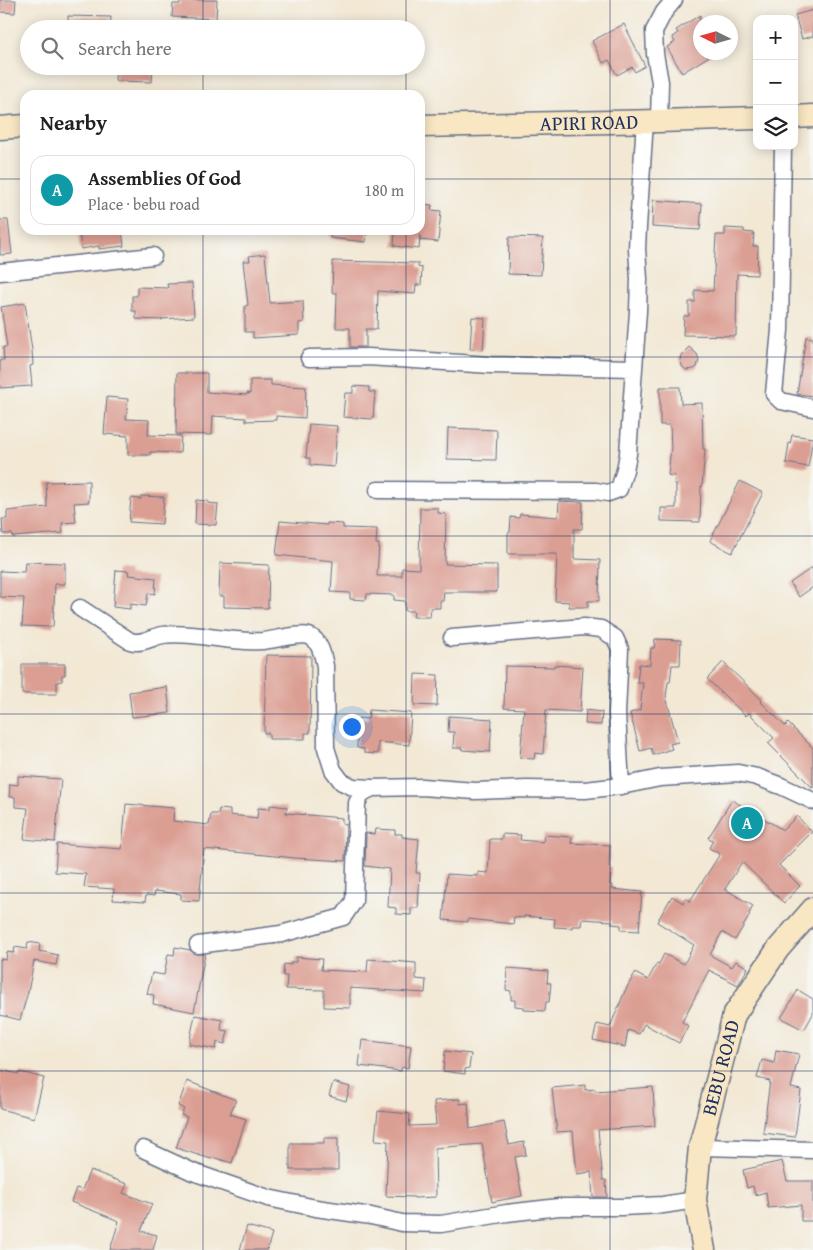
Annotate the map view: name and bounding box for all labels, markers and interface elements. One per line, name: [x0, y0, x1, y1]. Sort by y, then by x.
north arrow: [693, 15, 738, 60]
map controls: [753, 15, 798, 150]
button: +: [753, 15, 798, 60]
search box: [20, 20, 425, 75]
icon: search: [38, 34, 66, 62]
text: Search here: [78, 34, 172, 62]
button: −: [753, 60, 798, 105]
button: layers: [753, 105, 798, 150]
street label: APIRI ROAD: [539, 106, 639, 137]
text: Nearby: [40, 107, 107, 138]
text: Assemblies Of God: [88, 164, 241, 192]
text: A: [52, 178, 62, 202]
text: 180 m: [364, 178, 404, 202]
text: Place · bebu road: [88, 192, 200, 216]
your location: [339, 714, 365, 740]
pin: A: [731, 804, 763, 842]
street label: BEBU ROAD: [694, 1017, 746, 1118]

